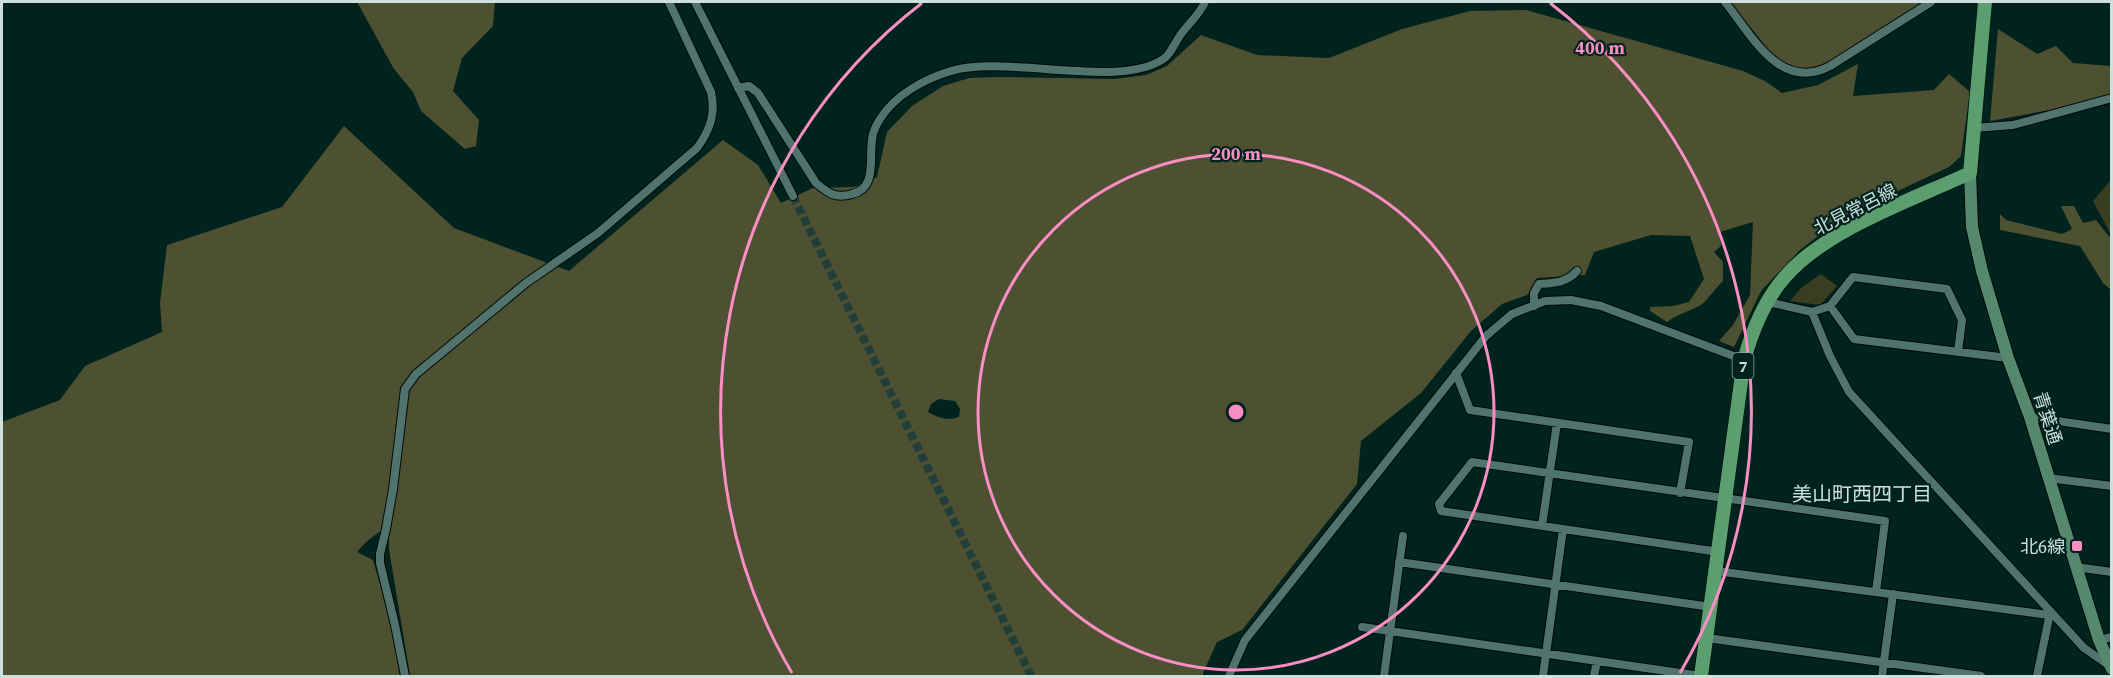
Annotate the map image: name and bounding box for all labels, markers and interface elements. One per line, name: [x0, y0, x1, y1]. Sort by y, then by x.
text: 400 m: [1575, 35, 1625, 60]
text: 200 m: [1211, 141, 1261, 166]
street label: 北見常呂線: [1809, 177, 1901, 241]
road number: 7: [1732, 353, 1754, 379]
street label: 青葉通: [2028, 388, 2068, 448]
centre of rings: [1226, 402, 1246, 422]
district label: 美山町西四丁目: [1792, 480, 1932, 508]
place label: 北6線: [2020, 534, 2065, 559]
marker: 北6線: [2070, 539, 2084, 553]

